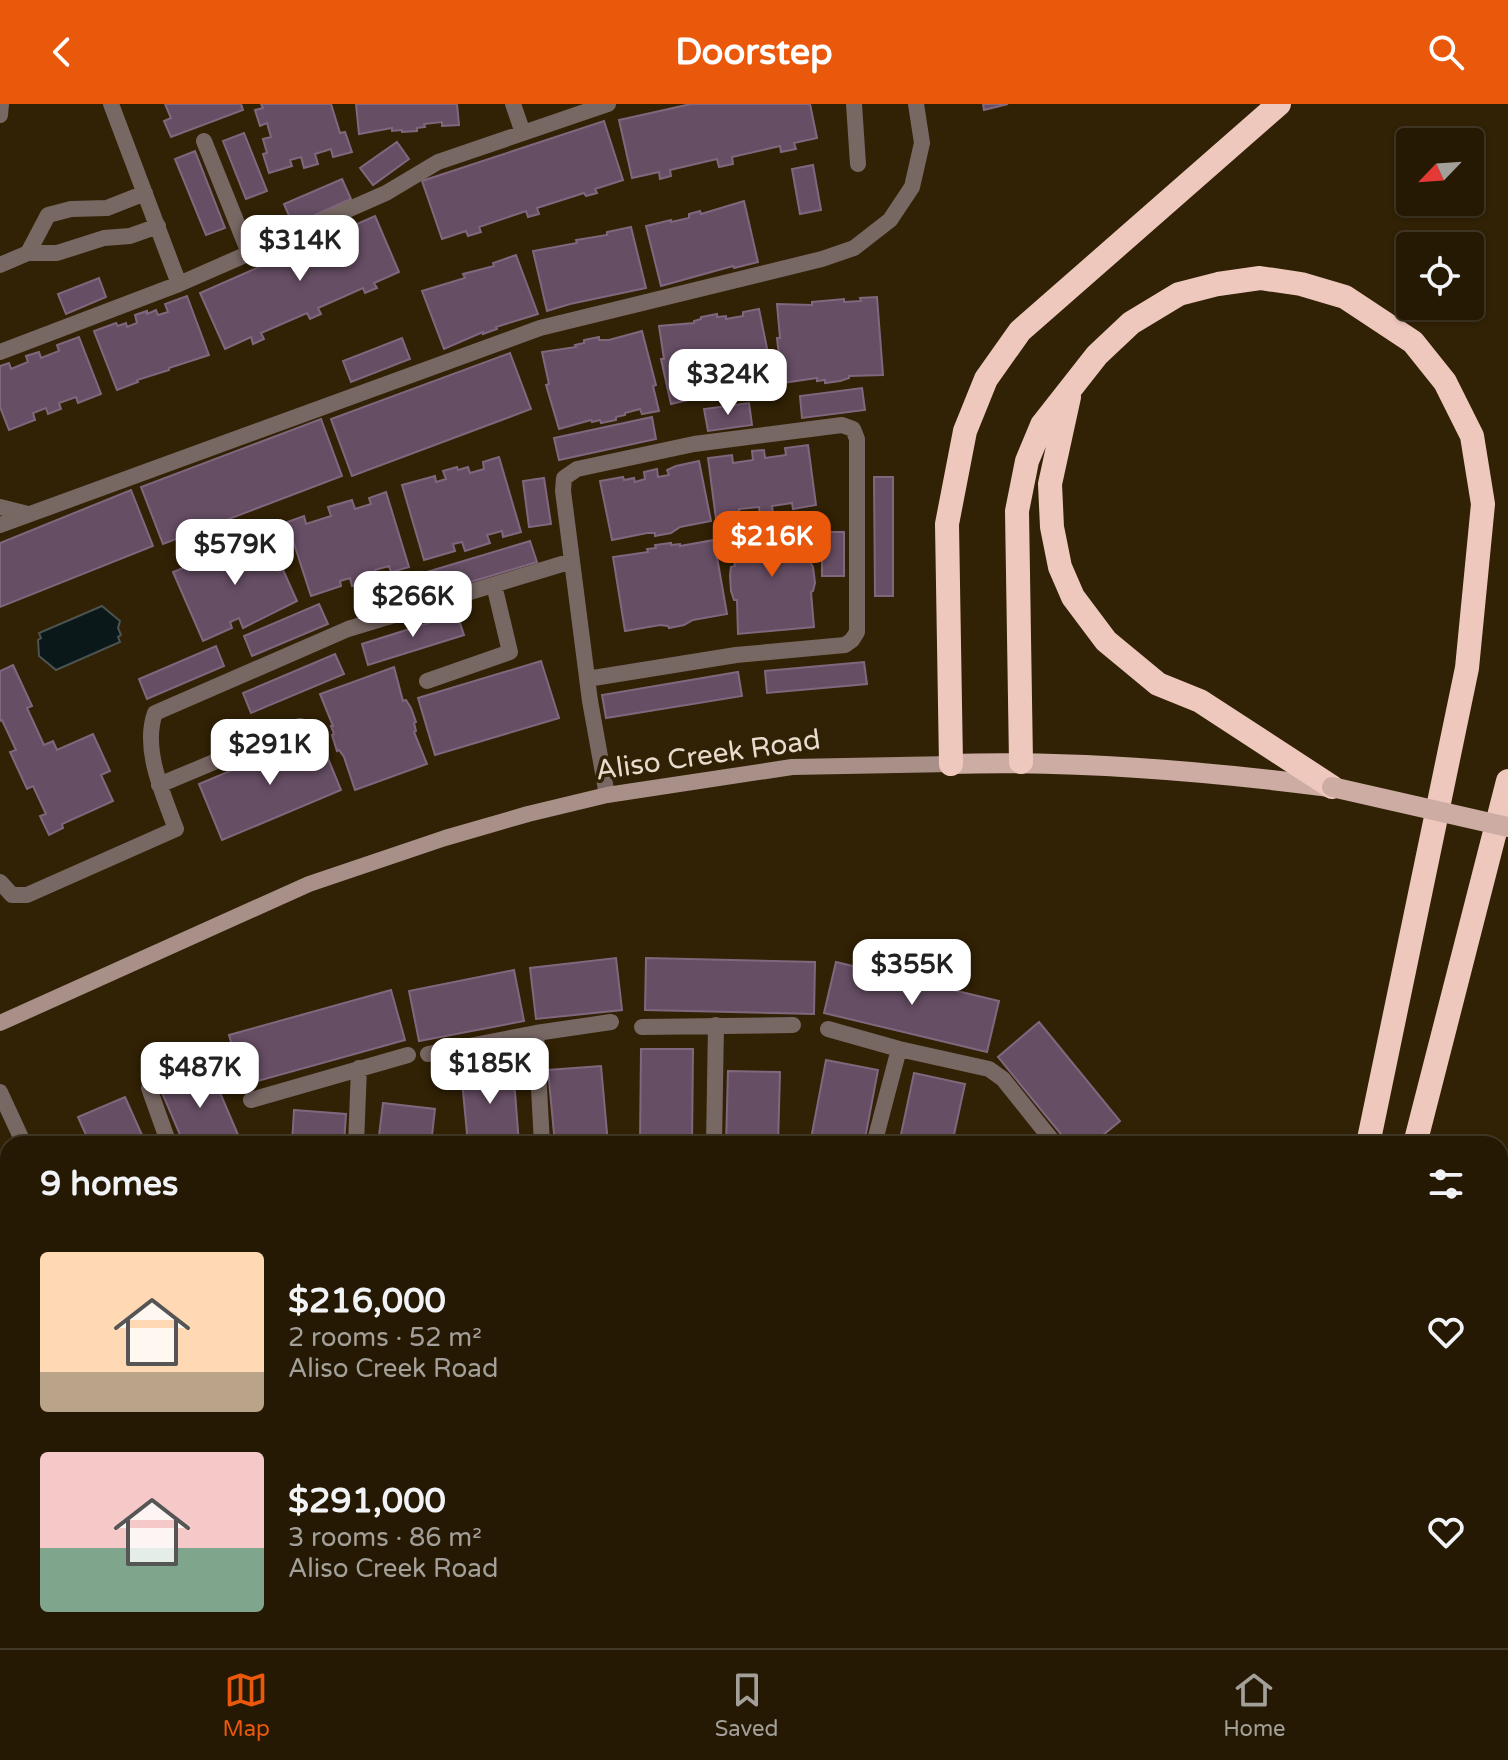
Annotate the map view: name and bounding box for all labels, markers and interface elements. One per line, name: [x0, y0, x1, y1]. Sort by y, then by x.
icon: back: [40, 30, 84, 74]
icon: search: [1424, 30, 1468, 74]
text: Doorstep: [675, 31, 833, 74]
north arrow: [1396, 128, 1484, 216]
map controls: [1396, 128, 1484, 320]
pin: $314K: [244, 215, 356, 283]
text: $314K: [259, 225, 341, 256]
button: locate: [1396, 232, 1484, 320]
pin: $324K: [672, 349, 784, 417]
text: $324K: [687, 359, 769, 390]
pin: $216K: [716, 511, 828, 579]
pin: $579K: [179, 519, 291, 587]
text: $216K: [731, 521, 813, 552]
text: $579K: [194, 529, 276, 560]
pin: $266K: [357, 571, 469, 639]
text: $266K: [372, 581, 454, 612]
pin: $291K: [214, 719, 326, 787]
street label: Aliso Creek Road: [593, 722, 823, 788]
text: $291K: [229, 729, 311, 760]
pin: $355K: [856, 939, 968, 1007]
text: $355K: [871, 949, 953, 980]
pin: $185K: [434, 1038, 546, 1106]
pin: $487K: [144, 1042, 256, 1110]
text: $185K: [449, 1048, 531, 1079]
text: $487K: [159, 1052, 241, 1083]
icon: filters: [1424, 1162, 1468, 1206]
text: 9 homes: [40, 1164, 178, 1205]
text: $216,000: [288, 1281, 446, 1322]
icon: home: [104, 1284, 200, 1380]
icon: heart: [1424, 1310, 1468, 1354]
text: 2 rooms · 52 m²: [288, 1322, 482, 1353]
text: Aliso Creek Road: [288, 1353, 498, 1384]
text: $291,000: [288, 1481, 446, 1522]
icon: home: [104, 1484, 200, 1580]
icon: heart: [1424, 1510, 1468, 1554]
text: 3 rooms · 86 m²: [288, 1522, 482, 1553]
text: Aliso Creek Road: [288, 1553, 498, 1584]
tab: Map: [222, 1668, 270, 1742]
tab: Saved: [715, 1668, 778, 1742]
tab: Home: [1223, 1668, 1286, 1742]

